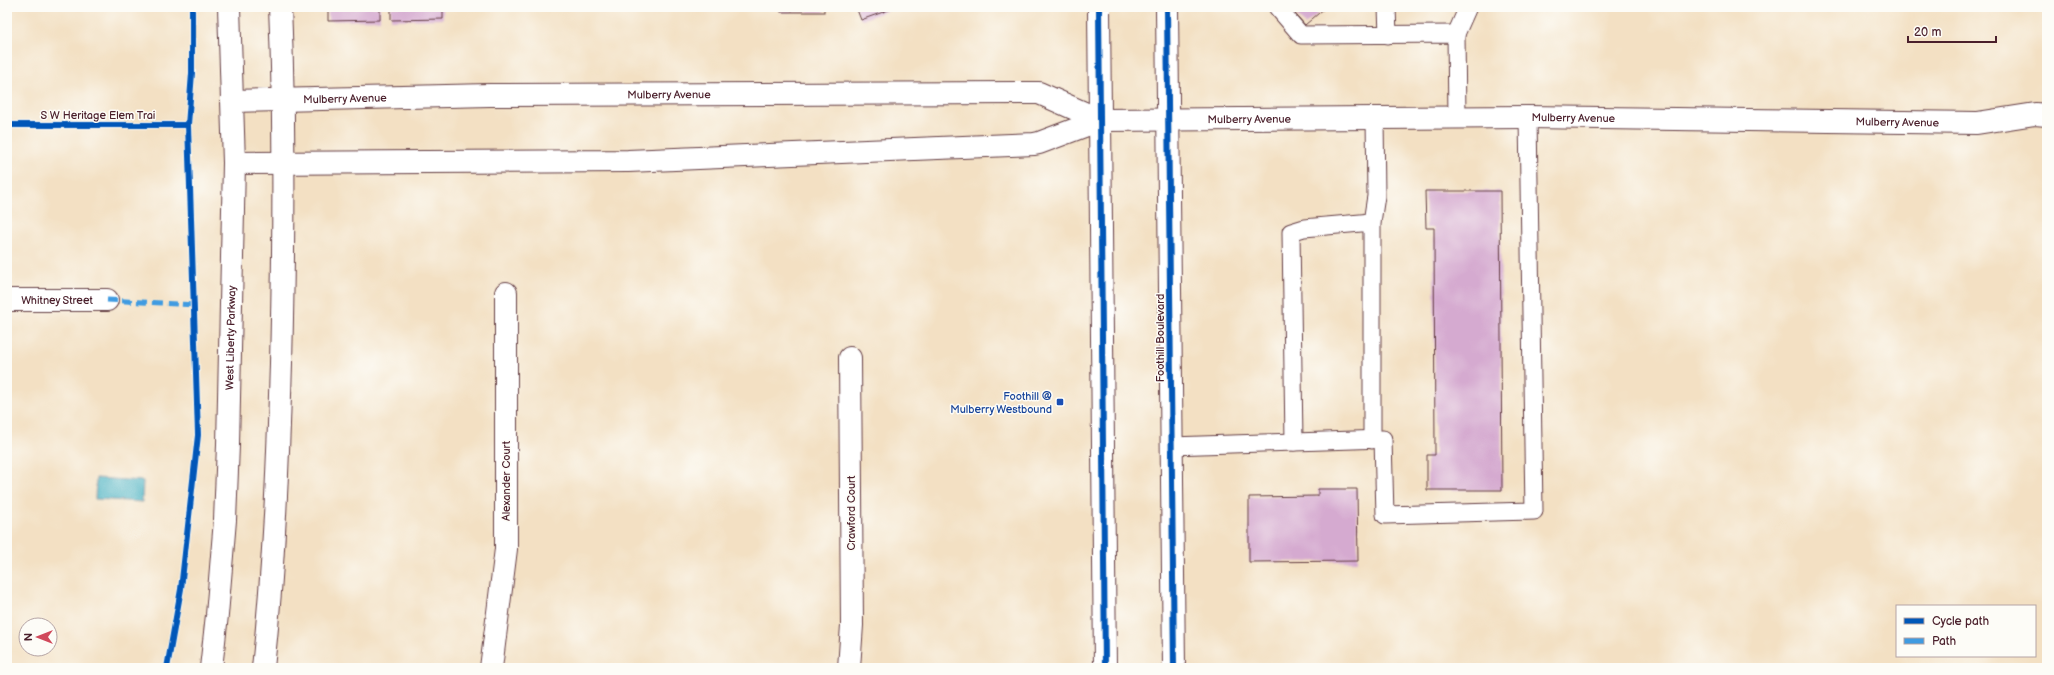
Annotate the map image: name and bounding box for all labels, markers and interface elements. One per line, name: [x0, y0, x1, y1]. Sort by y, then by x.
scale bar: [1908, 18, 1996, 44]
text: 20 m: [1914, 25, 1941, 40]
street label: Mulberry Avenue: [627, 88, 711, 102]
street label: Mulberry Avenue: [303, 91, 387, 106]
street label: S W Heritage Elem Trai: [41, 109, 155, 122]
street label: Mulberry Avenue: [1531, 111, 1616, 125]
street label: Mulberry Avenue: [1208, 113, 1292, 126]
street label: Mulberry Avenue: [1855, 115, 1940, 129]
street label: West Liberty Parkway: [223, 285, 238, 390]
street label: Whitney Street: [21, 294, 93, 307]
street label: Foothill Boulevard: [1154, 294, 1167, 382]
place label: Foothill @ Mulberry Westbound: [950, 390, 1052, 416]
marker: Foothill @ Mulberry Westbound: [1055, 397, 1065, 407]
street label: Alexander Court: [500, 440, 513, 521]
street label: Crawford Court: [845, 475, 858, 551]
legend: [1896, 605, 2036, 657]
text: Cycle path: [1932, 614, 1989, 629]
north arrow: [18, 617, 58, 657]
text: N: [22, 633, 35, 641]
text: Path: [1932, 634, 1957, 649]

